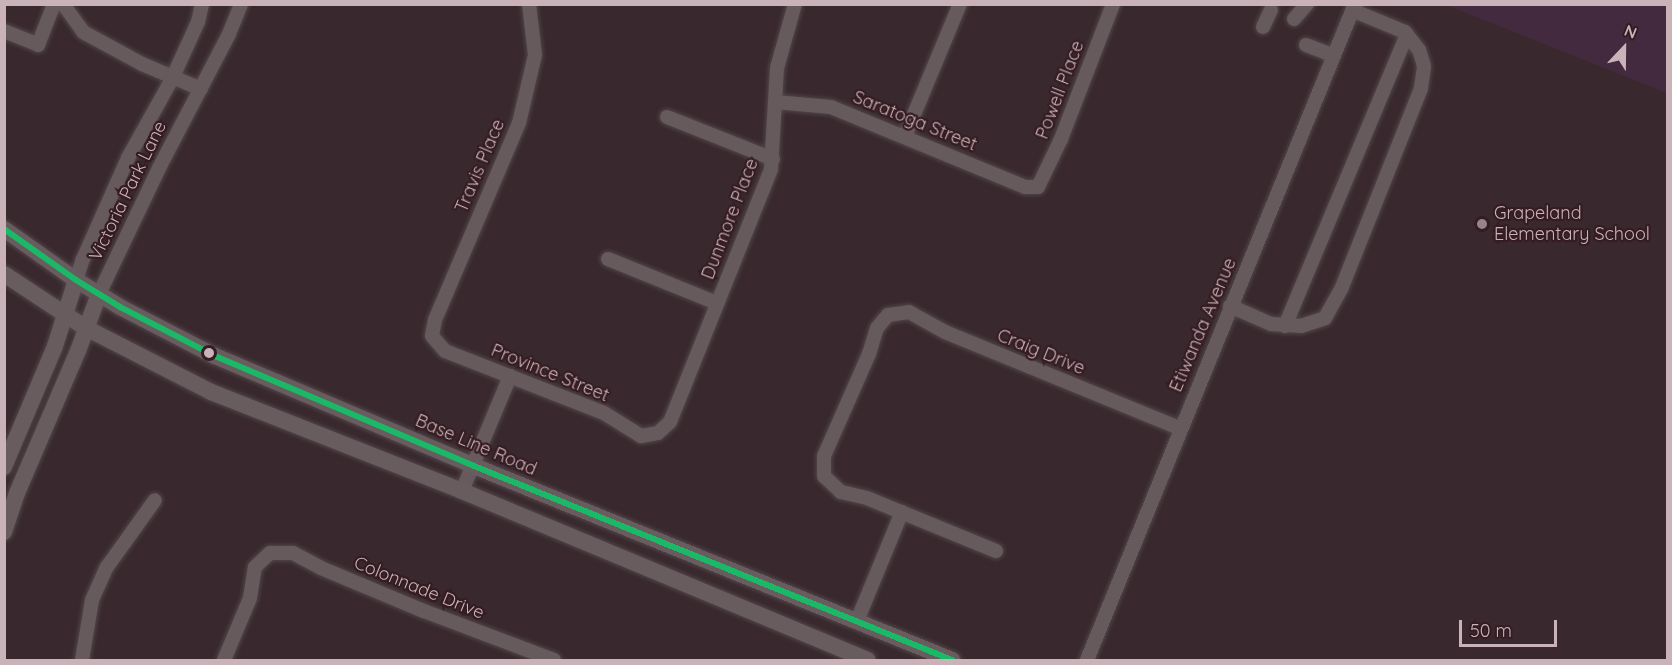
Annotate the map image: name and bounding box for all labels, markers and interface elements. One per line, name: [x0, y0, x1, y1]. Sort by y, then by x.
north arrow: [1594, 18, 1654, 78]
text: N: [1622, 20, 1640, 43]
street label: Powell Place: [1031, 38, 1089, 142]
street label: Saratoga Street: [850, 86, 980, 156]
street label: Travis Place: [451, 116, 509, 216]
street label: Victoria Park Lane: [85, 118, 171, 264]
street label: Dunmore Place: [697, 155, 763, 283]
place label: Grapeland Elementary School: [1494, 203, 1650, 246]
marker: Grapeland Elementary School: [1475, 217, 1489, 231]
street label: Etiwanda Avenue: [1165, 255, 1241, 395]
street label: Craig Drive: [994, 325, 1088, 379]
street label: Province Street: [488, 339, 612, 407]
unlabelled marker: [203, 347, 215, 359]
street label: Base Line Road: [412, 410, 540, 480]
street label: Colonnade Drive: [351, 552, 487, 624]
scale bar: [1462, 608, 1560, 646]
text: 50 m: [1470, 619, 1512, 642]

